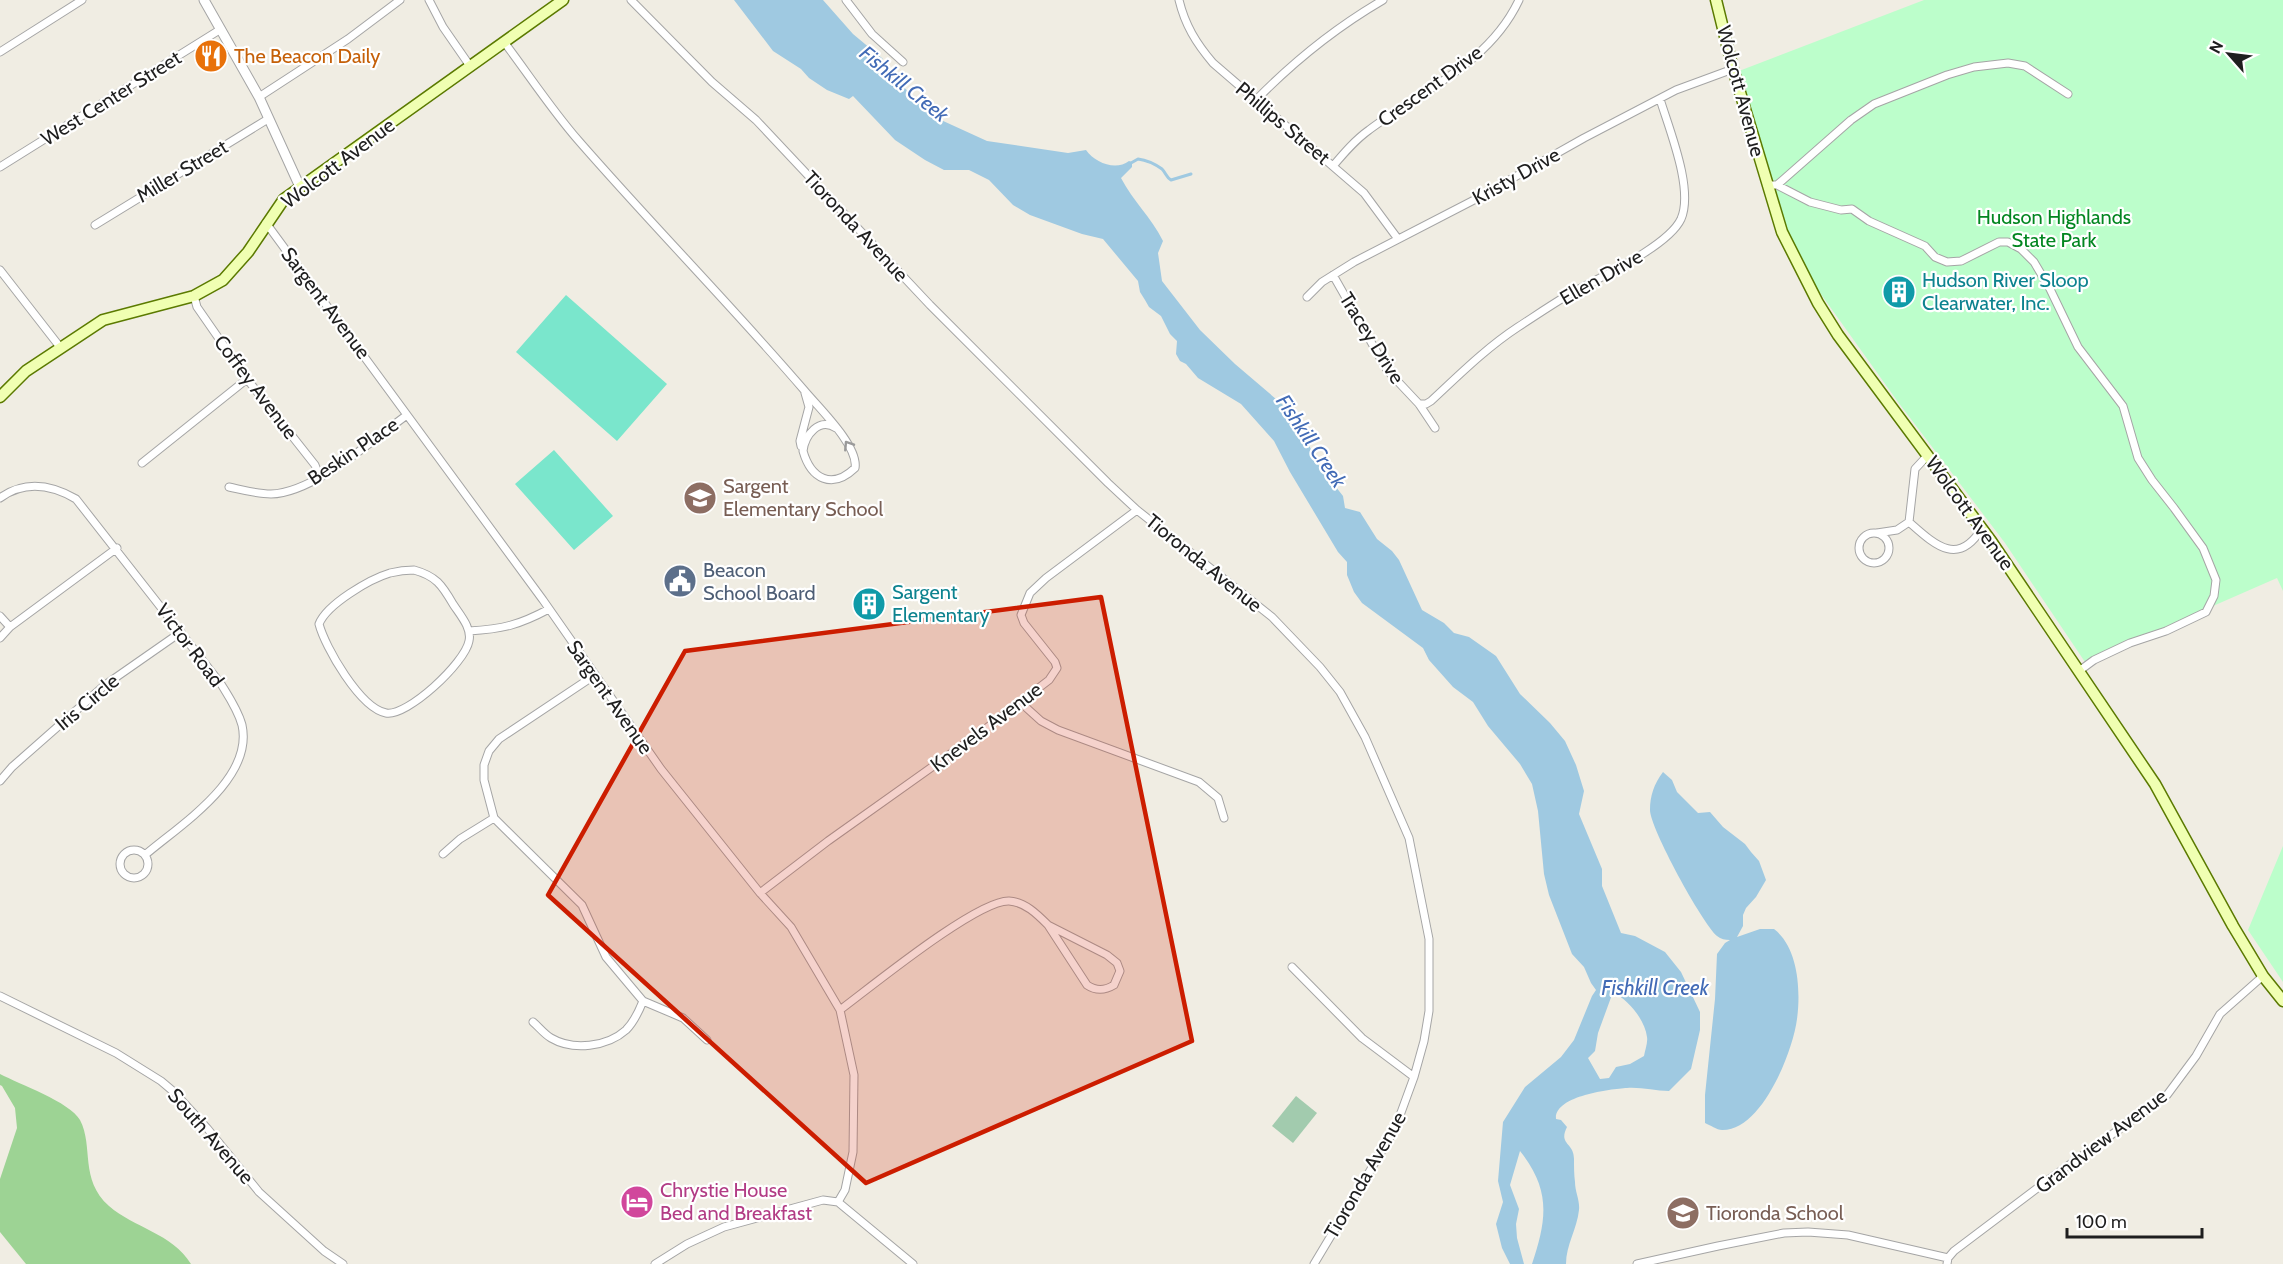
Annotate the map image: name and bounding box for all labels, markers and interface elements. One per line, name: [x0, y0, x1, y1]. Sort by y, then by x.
street label: Wolcott Avenue: [1712, 23, 1770, 159]
north arrow: [2199, 24, 2259, 84]
restaurant icon: The Beacon Daily: [193, 38, 229, 74]
text: N: [2205, 38, 2227, 57]
water label: Fishkill Creek: [855, 40, 955, 128]
street label: Crescent Drive: [1373, 40, 1487, 132]
place label: The Beacon Daily: [234, 44, 380, 68]
street label: West Center Street: [37, 45, 186, 151]
street label: Phillips Street: [1231, 77, 1335, 169]
street label: Wolcott Avenue: [277, 113, 399, 213]
street label: Miller Street: [132, 134, 232, 208]
street label: Kristy Drive: [1468, 142, 1564, 210]
street label: Tioronda Avenue: [799, 166, 913, 286]
park label: Hudson Highlands State Park: [1977, 205, 2131, 252]
street label: Sargent Avenue: [276, 243, 376, 363]
street label: Ellen Drive: [1556, 244, 1646, 310]
place label: Hudson River Sloop Clearwater, Inc.: [1922, 268, 2089, 315]
building icon: Hudson River Sloop Clearwater, Inc.: [1881, 274, 1917, 310]
street label: Tracey Drive: [1334, 288, 1410, 388]
street label: Coffey Avenue: [209, 330, 303, 444]
water label: Fishkill Creek: [1271, 389, 1352, 493]
street label: Beskin Place: [303, 412, 403, 490]
one-way arrow: [843, 441, 855, 451]
street label: Wolcott Avenue: [1921, 451, 2019, 575]
place label: Sargent Elementary School: [723, 474, 884, 521]
school or university icon: Sargent Elementary School: [682, 480, 718, 516]
street label: Tioronda Avenue: [1141, 509, 1267, 617]
place label: Beacon School Board: [703, 558, 816, 605]
public building icon: Beacon School Board: [662, 563, 698, 599]
place label: Sargent Elementary: [892, 580, 990, 627]
building icon: Sargent Elementary: [851, 586, 887, 622]
street label: Victor Road: [151, 599, 229, 691]
street label: Sargent Avenue: [562, 635, 658, 759]
street label: Iris Circle: [50, 669, 124, 735]
street label: Knevels Avenue: [925, 677, 1047, 777]
water label: Fishkill Creek: [1601, 975, 1710, 1000]
street label: South Avenue: [163, 1083, 259, 1189]
street label: Grandview Avenue: [2031, 1084, 2171, 1198]
street label: Tioronda Avenue: [1319, 1107, 1411, 1243]
place label: Chrystie House Bed and Breakfast: [660, 1178, 812, 1225]
hotel icon: Chrystie House Bed and Breakfast: [619, 1184, 655, 1220]
school or university icon: Tioronda School: [1665, 1195, 1701, 1231]
place label: Tioronda School: [1706, 1201, 1844, 1225]
scale bar: [2067, 1201, 2202, 1239]
text: 100 m: [2076, 1211, 2127, 1233]

